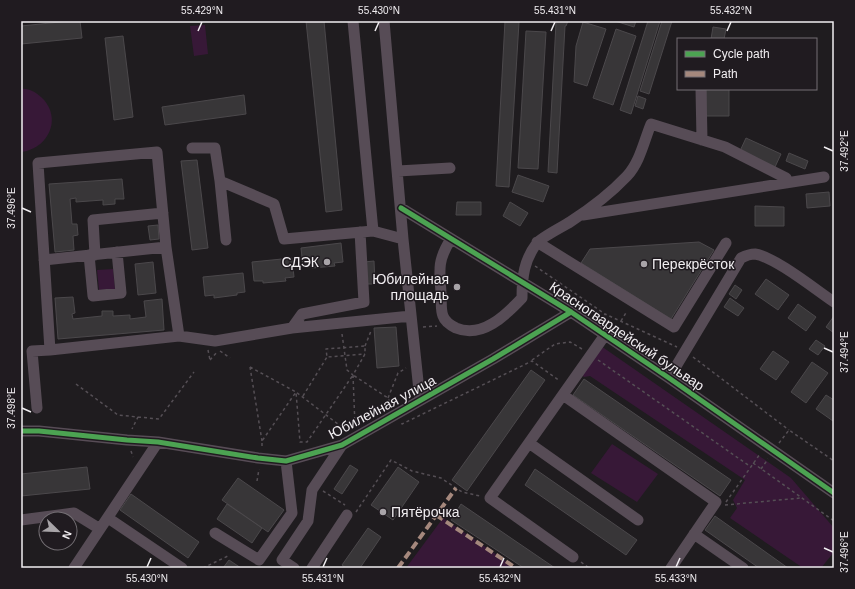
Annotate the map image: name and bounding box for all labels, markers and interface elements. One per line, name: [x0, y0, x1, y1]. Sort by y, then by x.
text: 55.429°N: [181, 5, 223, 16]
text: 55.430°N: [358, 5, 400, 16]
text: 55.431°N: [534, 5, 576, 16]
text: 55.432°N: [710, 5, 752, 16]
legend: [677, 38, 817, 90]
text: Cycle path: [713, 47, 770, 61]
text: Path: [713, 67, 738, 81]
text: 37.492°E: [839, 130, 850, 172]
text: 37.496°E: [6, 187, 17, 229]
place label: СДЭК: [281, 254, 320, 270]
place label: Перекрёсток: [652, 256, 735, 272]
marker: СДЭК: [322, 257, 332, 267]
marker: Перекрёсток: [639, 259, 649, 269]
place label: Юбилейная площадь: [372, 271, 449, 303]
street label: Красногвардейский бульвар: [547, 278, 708, 394]
marker: Юбилейная площадь: [452, 282, 462, 292]
text: 37.494°E: [839, 331, 850, 373]
street label: Юбилейная улица: [326, 372, 439, 442]
text: 37.498°E: [6, 387, 17, 429]
place label: Пятёрочка: [391, 504, 460, 520]
marker: Пятёрочка: [378, 507, 388, 517]
north arrow: [38, 511, 78, 551]
text: N: [60, 529, 74, 541]
text: 37.496°E: [839, 531, 850, 573]
text: 55.430°N: [126, 573, 168, 584]
text: 55.431°N: [302, 573, 344, 584]
text: 55.432°N: [479, 573, 521, 584]
text: 55.433°N: [655, 573, 697, 584]

